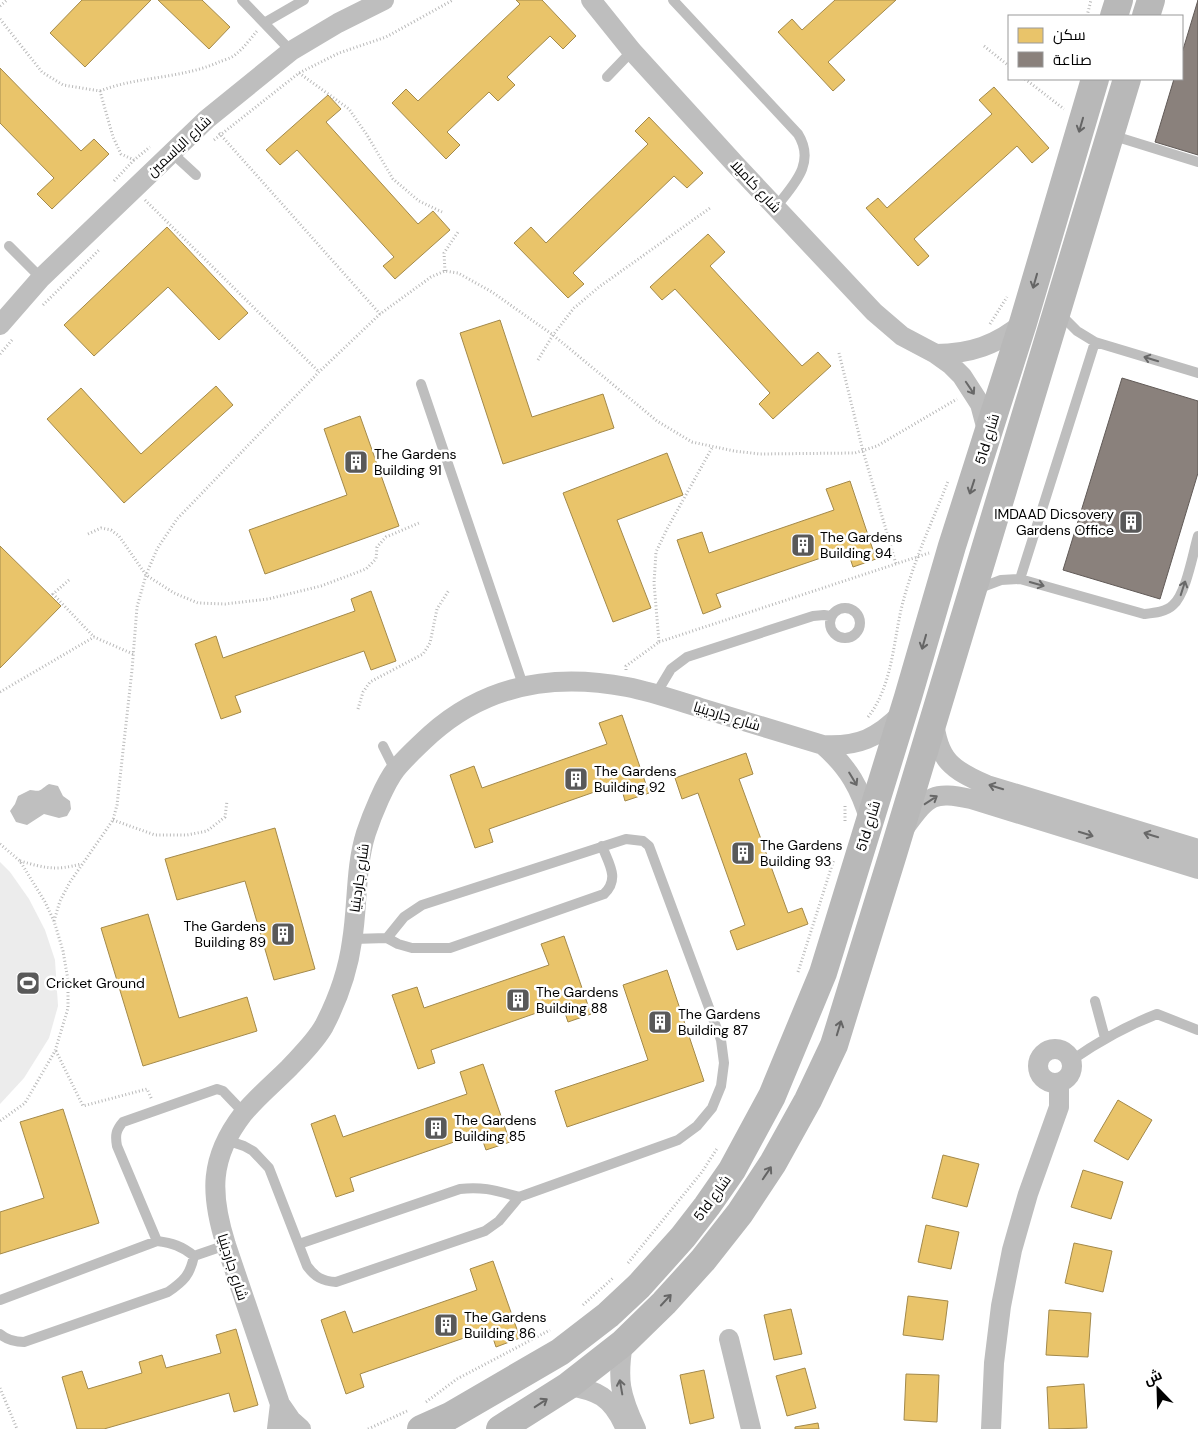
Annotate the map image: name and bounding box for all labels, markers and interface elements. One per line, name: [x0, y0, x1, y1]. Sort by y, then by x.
legend: [1008, 15, 1183, 80]
text: سكن: [1053, 25, 1086, 45]
text: صناعة: [1053, 50, 1092, 70]
street label: شارع الياسمين: [143, 112, 215, 180]
one-way arrow: [1076, 117, 1086, 133]
street label: شارع كاميلا: [727, 156, 785, 216]
one-way arrow: [1030, 273, 1040, 289]
one-way arrow: [1144, 354, 1160, 363]
one-way arrow: [965, 381, 975, 395]
street label: 51d شارع: [971, 411, 1003, 467]
place label: The Gardens Building 91: [374, 445, 457, 479]
building icon: The Gardens Building 91: [343, 449, 369, 475]
one-way arrow: [966, 478, 976, 494]
place label: IMDAAD Dicsovery Gardens Office: [994, 505, 1114, 539]
building icon: IMDAAD Dicsovery Gardens Office: [1118, 509, 1144, 535]
place label: The Gardens Building 94: [820, 528, 903, 562]
building icon: The Gardens Building 94: [790, 532, 816, 558]
one-way arrow: [1029, 579, 1045, 589]
one-way arrow: [1179, 581, 1188, 597]
one-way arrow: [919, 634, 929, 650]
street label: شارع جاردينيا: [691, 697, 763, 735]
place label: The Gardens Building 92: [594, 762, 677, 796]
building icon: The Gardens Building 92: [563, 766, 589, 792]
one-way arrow: [848, 772, 858, 786]
one-way arrow: [988, 782, 1004, 792]
one-way arrow: [923, 795, 937, 805]
street label: 51d شارع: [852, 798, 884, 854]
one-way arrow: [1144, 829, 1160, 839]
one-way arrow: [1077, 830, 1093, 840]
place label: The Gardens Building 93: [760, 836, 843, 870]
building icon: The Gardens Building 93: [730, 840, 756, 866]
street label: شارع جاردينيا: [345, 842, 373, 914]
place label: The Gardens Building 89: [183, 917, 266, 951]
building icon: The Gardens Building 89: [270, 921, 296, 947]
sports icon: Cricket Ground: [15, 970, 41, 996]
place label: Cricket Ground: [46, 974, 145, 992]
place label: The Gardens Building 88: [536, 983, 619, 1017]
building icon: The Gardens Building 88: [505, 987, 531, 1013]
place label: The Gardens Building 87: [678, 1005, 761, 1039]
building icon: The Gardens Building 87: [647, 1009, 673, 1035]
one-way arrow: [835, 1020, 844, 1036]
place label: The Gardens Building 85: [454, 1111, 537, 1145]
building icon: The Gardens Building 85: [423, 1115, 449, 1141]
one-way arrow: [762, 1166, 772, 1180]
street label: 51d شارع: [689, 1171, 735, 1225]
street label: شارع جاردينيا: [214, 1231, 252, 1303]
one-way arrow: [660, 1294, 672, 1306]
place label: The Gardens Building 86: [464, 1308, 547, 1342]
building icon: The Gardens Building 86: [433, 1312, 459, 1338]
north arrow: [1133, 1364, 1183, 1414]
text: ش: [1141, 1365, 1165, 1389]
one-way arrow: [615, 1379, 625, 1395]
one-way arrow: [534, 1398, 548, 1408]

